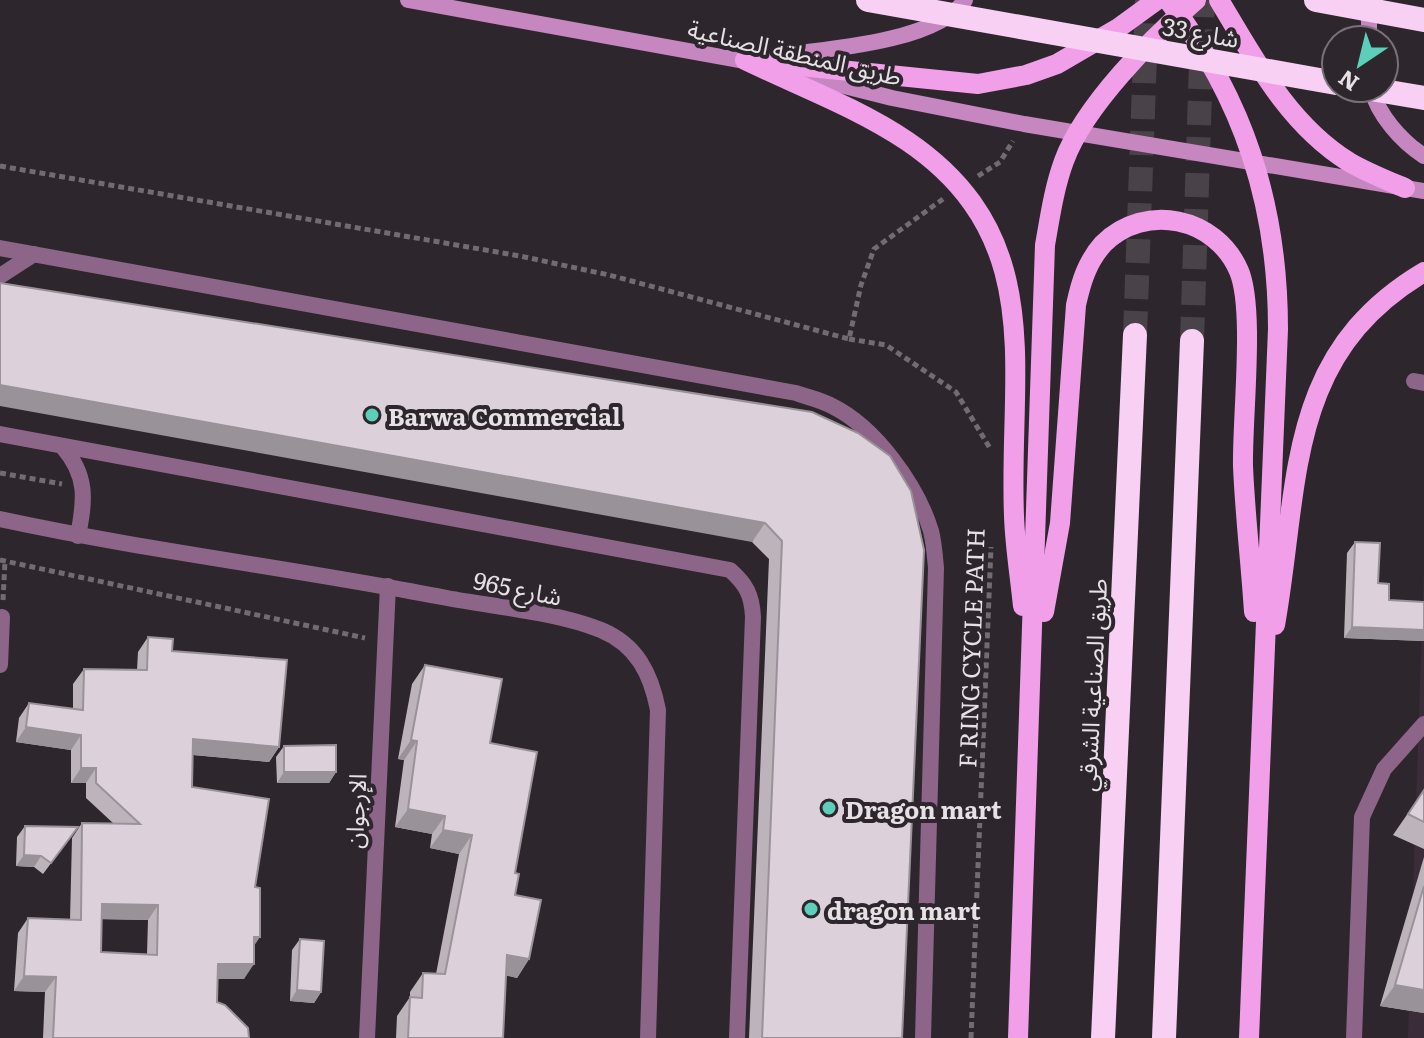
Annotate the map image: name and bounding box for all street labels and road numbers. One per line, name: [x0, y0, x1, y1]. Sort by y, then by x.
street label: شارع 33: [1160, 7, 1242, 57]
street label: طريق المنطقة الصناعية: [685, 9, 905, 93]
street label: F RING CYCLE PATH: [948, 527, 992, 769]
street label: شارع 965: [470, 561, 565, 615]
street label: طريق الصناعية الشرقي: [1068, 578, 1118, 793]
street label: الإرجوان: [335, 773, 374, 849]

